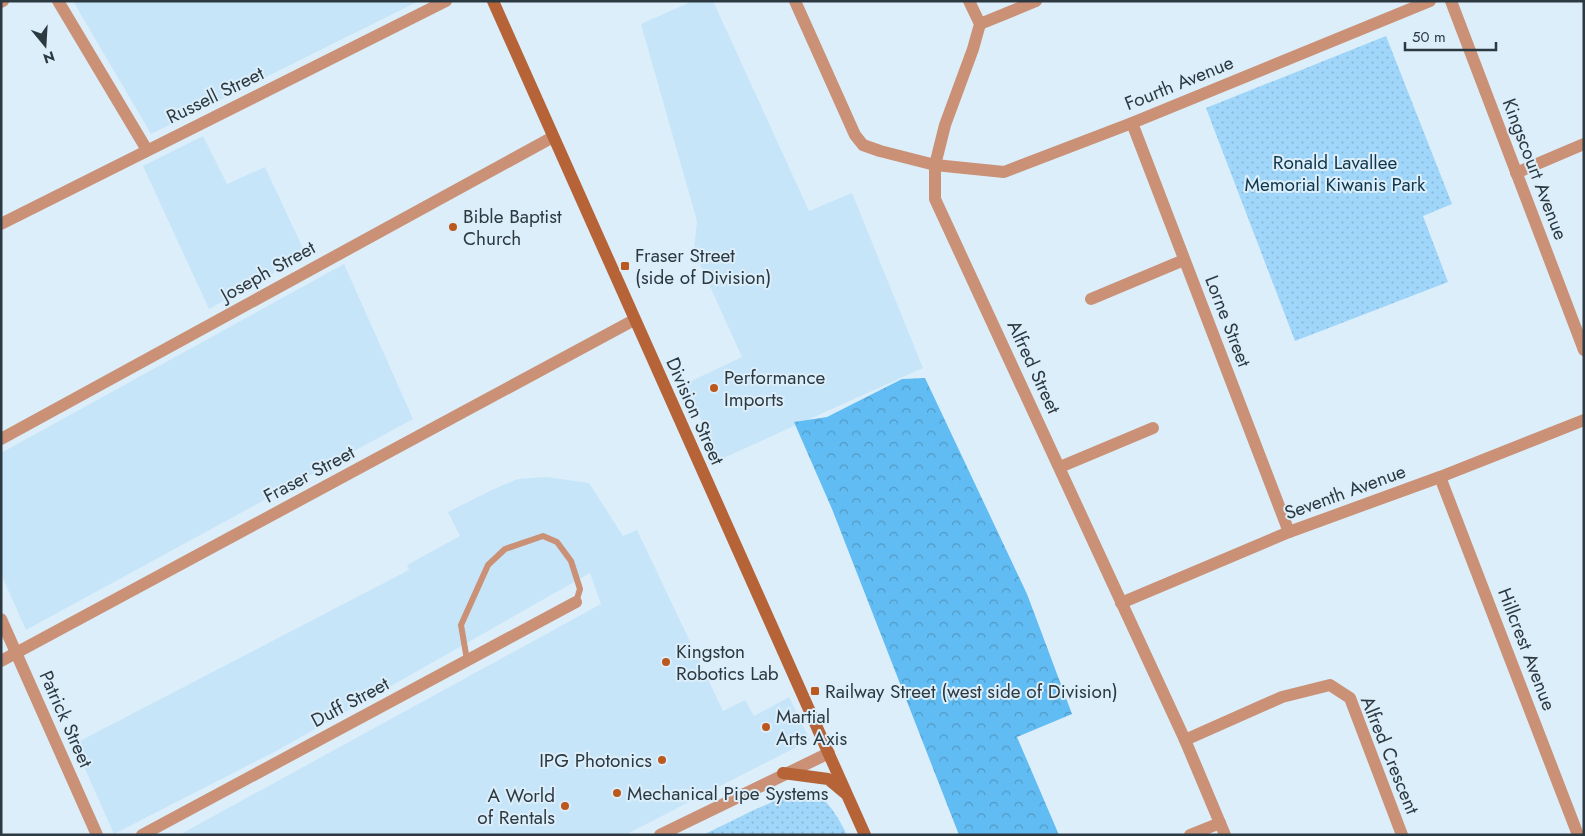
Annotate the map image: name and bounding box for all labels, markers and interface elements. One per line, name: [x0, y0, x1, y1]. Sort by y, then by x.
north arrow: [20, 20, 70, 70]
scale bar: [1405, 20, 1496, 52]
text: 50 m: [1412, 26, 1446, 48]
text: N: [41, 46, 57, 69]
street label: Fourth Avenue: [1121, 49, 1238, 117]
street label: Russell Street: [162, 60, 269, 130]
street label: Kingscourt Avenue: [1496, 94, 1574, 244]
park label: Ronald Lavallee Memorial Kiwanis Park: [1245, 149, 1426, 198]
place label: Bible Baptist Church: [463, 203, 562, 252]
marker: Bible Baptist Church: [447, 221, 459, 233]
street label: Joseph Street: [213, 234, 321, 310]
place label: Fraser Street (side of Division): [635, 242, 771, 291]
marker: Fraser Street (side of Division): [619, 260, 631, 272]
street label: Lorne Street: [1198, 271, 1258, 371]
street label: Alfred Street: [1001, 316, 1068, 419]
street label: Division Street: [659, 353, 731, 469]
place label: Performance Imports: [724, 364, 825, 413]
marker: Performance Imports: [708, 382, 720, 394]
street label: Fraser Street: [259, 438, 360, 509]
street label: Seventh Avenue: [1281, 457, 1410, 526]
street label: Hillcrest Avenue: [1491, 584, 1563, 714]
place label: Kingston Robotics Lab: [676, 638, 779, 687]
marker: Kingston Robotics Lab: [660, 656, 672, 668]
street label: Patrick Street: [33, 666, 100, 772]
street label: Duff Street: [306, 670, 394, 734]
place label: Railway Street (west side of Division): [825, 678, 1118, 705]
marker: Railway Street (west side of Division): [809, 685, 821, 697]
street label: Alfred Crescent: [1354, 692, 1426, 818]
place label: Martial Arts Axis: [776, 703, 847, 752]
marker: Martial Arts Axis: [760, 721, 772, 733]
place label: IPG Photonics: [539, 747, 652, 774]
marker: IPG Photonics: [656, 754, 668, 766]
place label: Mechanical Pipe Systems: [627, 780, 829, 807]
place label: A World of Rentals: [477, 782, 555, 831]
marker: Mechanical Pipe Systems: [611, 787, 623, 799]
marker: A World of Rentals: [559, 800, 571, 812]

